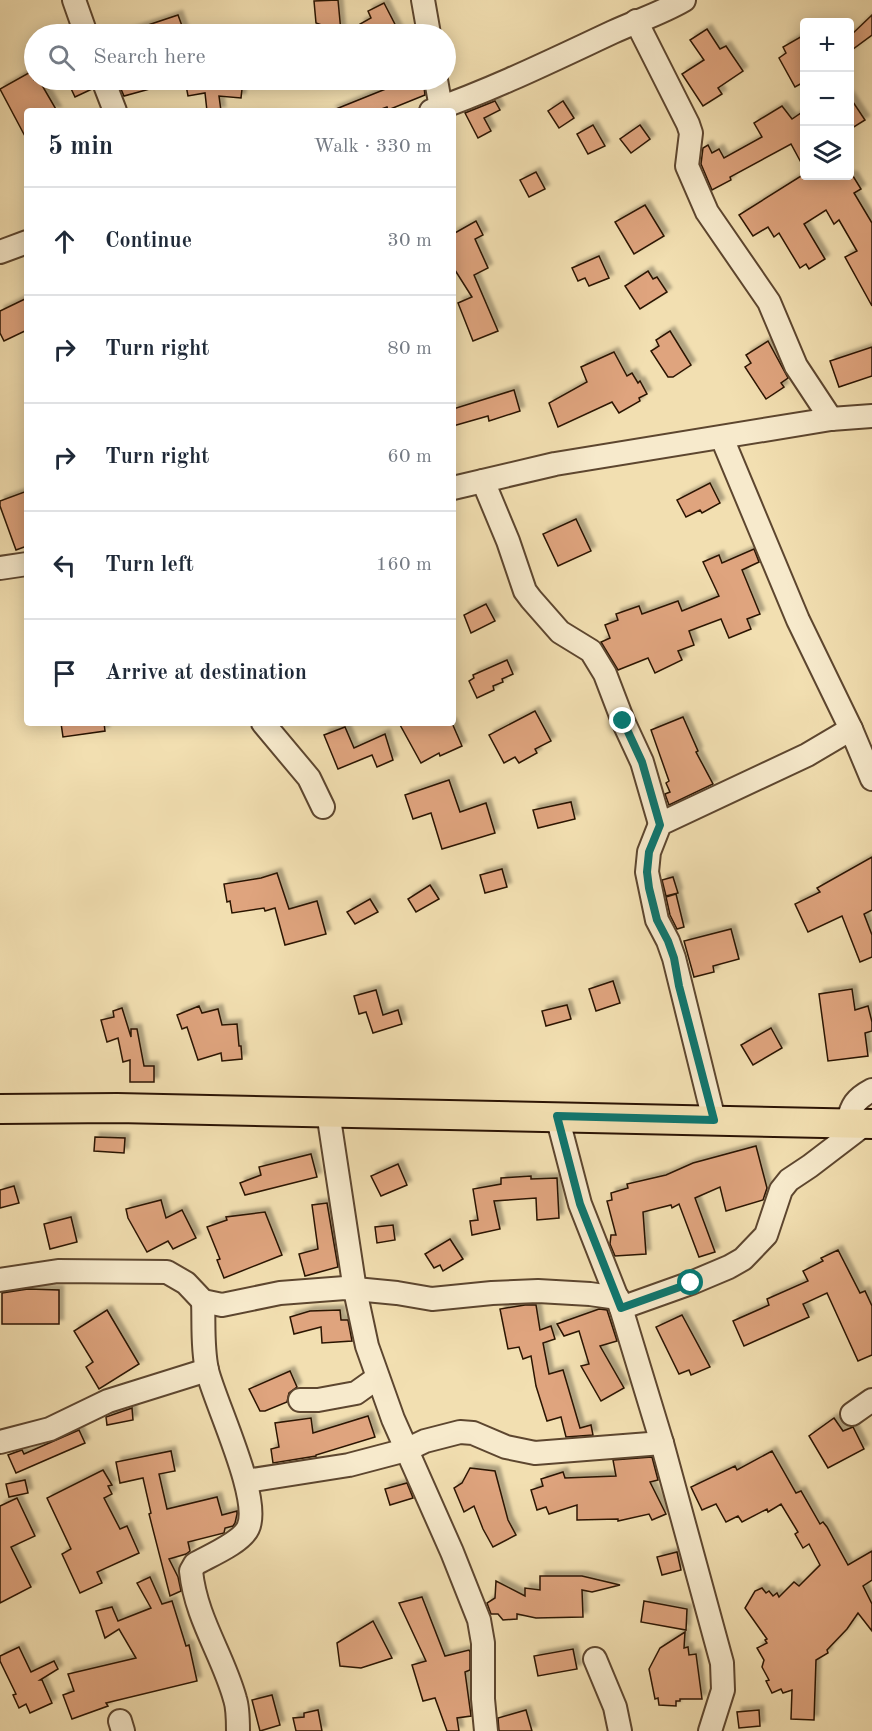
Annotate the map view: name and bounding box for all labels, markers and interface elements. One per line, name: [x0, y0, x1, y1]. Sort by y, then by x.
map controls: [800, 18, 854, 180]
button: +: [800, 18, 854, 72]
search box: [24, 24, 456, 90]
icon: search: [45, 41, 78, 74]
text: Search here: [93, 46, 206, 68]
button: −: [800, 72, 854, 126]
button: layers: [800, 126, 854, 180]
text: 5 min: [48, 134, 113, 160]
text: Walk · 330 m: [313, 137, 432, 157]
icon: ahead: [48, 225, 81, 258]
text: Continue: [105, 230, 192, 252]
text: 30 m: [387, 231, 432, 251]
icon: right: [48, 333, 81, 366]
text: Turn right: [105, 338, 209, 360]
text: 80 m: [387, 339, 432, 359]
icon: right: [48, 441, 81, 474]
text: Turn right: [105, 446, 209, 468]
text: 60 m: [387, 447, 432, 467]
icon: left: [48, 549, 81, 582]
text: Turn left: [105, 554, 194, 576]
text: 160 m: [376, 555, 432, 575]
icon: arrive: [48, 657, 81, 690]
text: Arrive at destination: [105, 662, 307, 684]
route end: [609, 707, 635, 733]
route start: [677, 1269, 703, 1295]

